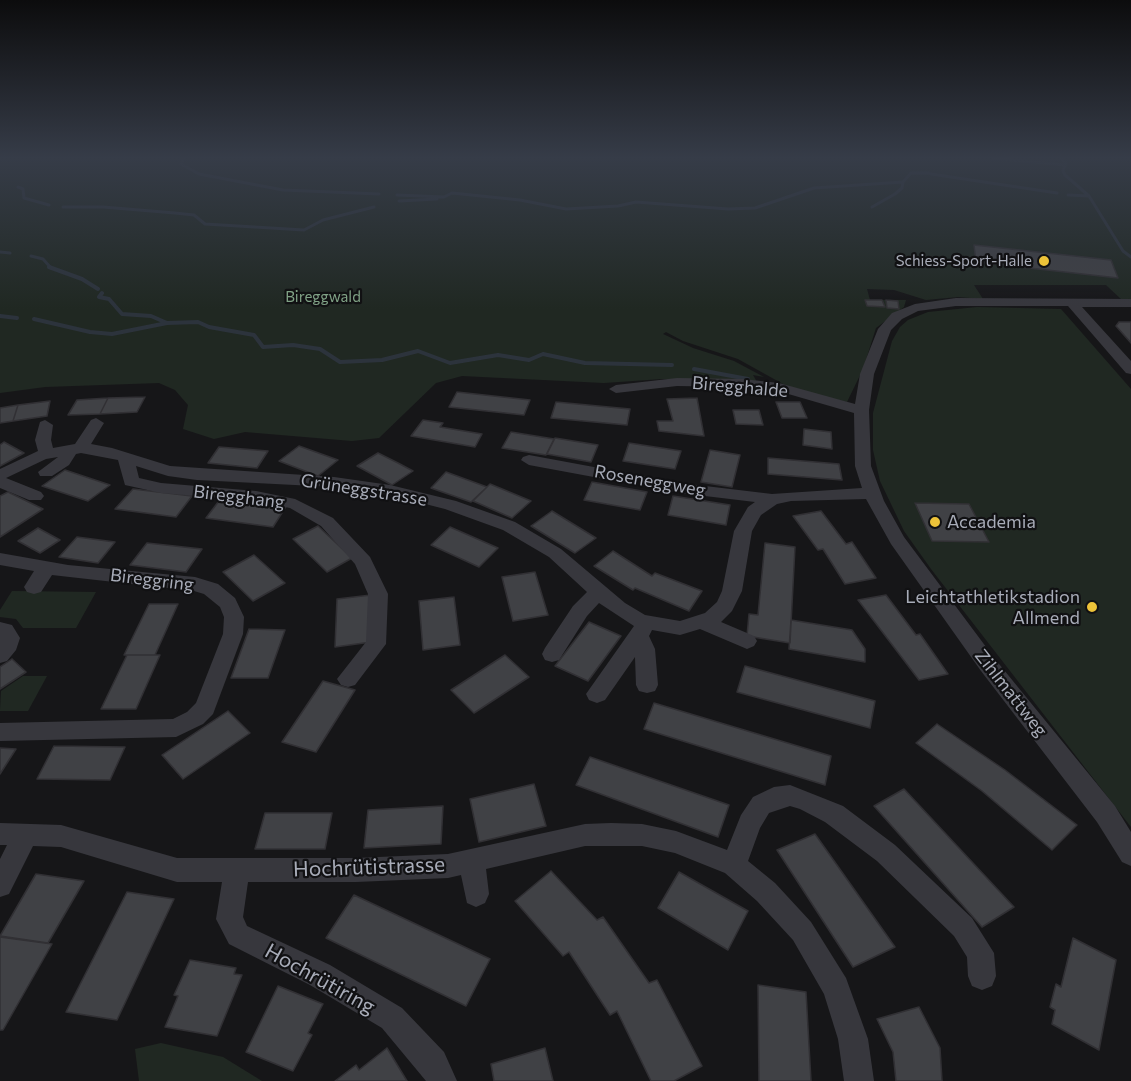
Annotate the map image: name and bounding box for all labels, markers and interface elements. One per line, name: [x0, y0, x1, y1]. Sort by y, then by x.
place label: Schiess-Sport-Halle: [896, 252, 1032, 270]
marker: Schiess-Sport-Halle: [1037, 254, 1051, 268]
park label: Bireggwald: [285, 288, 361, 306]
street label: Biregghalde: [691, 372, 789, 402]
street label: Roseneggweg: [593, 461, 707, 501]
street label: Grüneggstrasse: [299, 469, 429, 511]
street label: Biregghang: [192, 481, 286, 513]
place label: Accademia: [947, 511, 1036, 533]
marker: Accademia: [928, 515, 942, 529]
street label: Bireggring: [109, 564, 195, 596]
place label: Leichtathletikstadion Allmend: [905, 586, 1080, 628]
marker: Leichtathletikstadion Allmend: [1085, 600, 1099, 614]
street label: Zihlmattweg: [970, 645, 1052, 741]
street label: Hochrütistrasse: [292, 852, 446, 882]
street label: Hochrütiring: [261, 938, 379, 1020]

